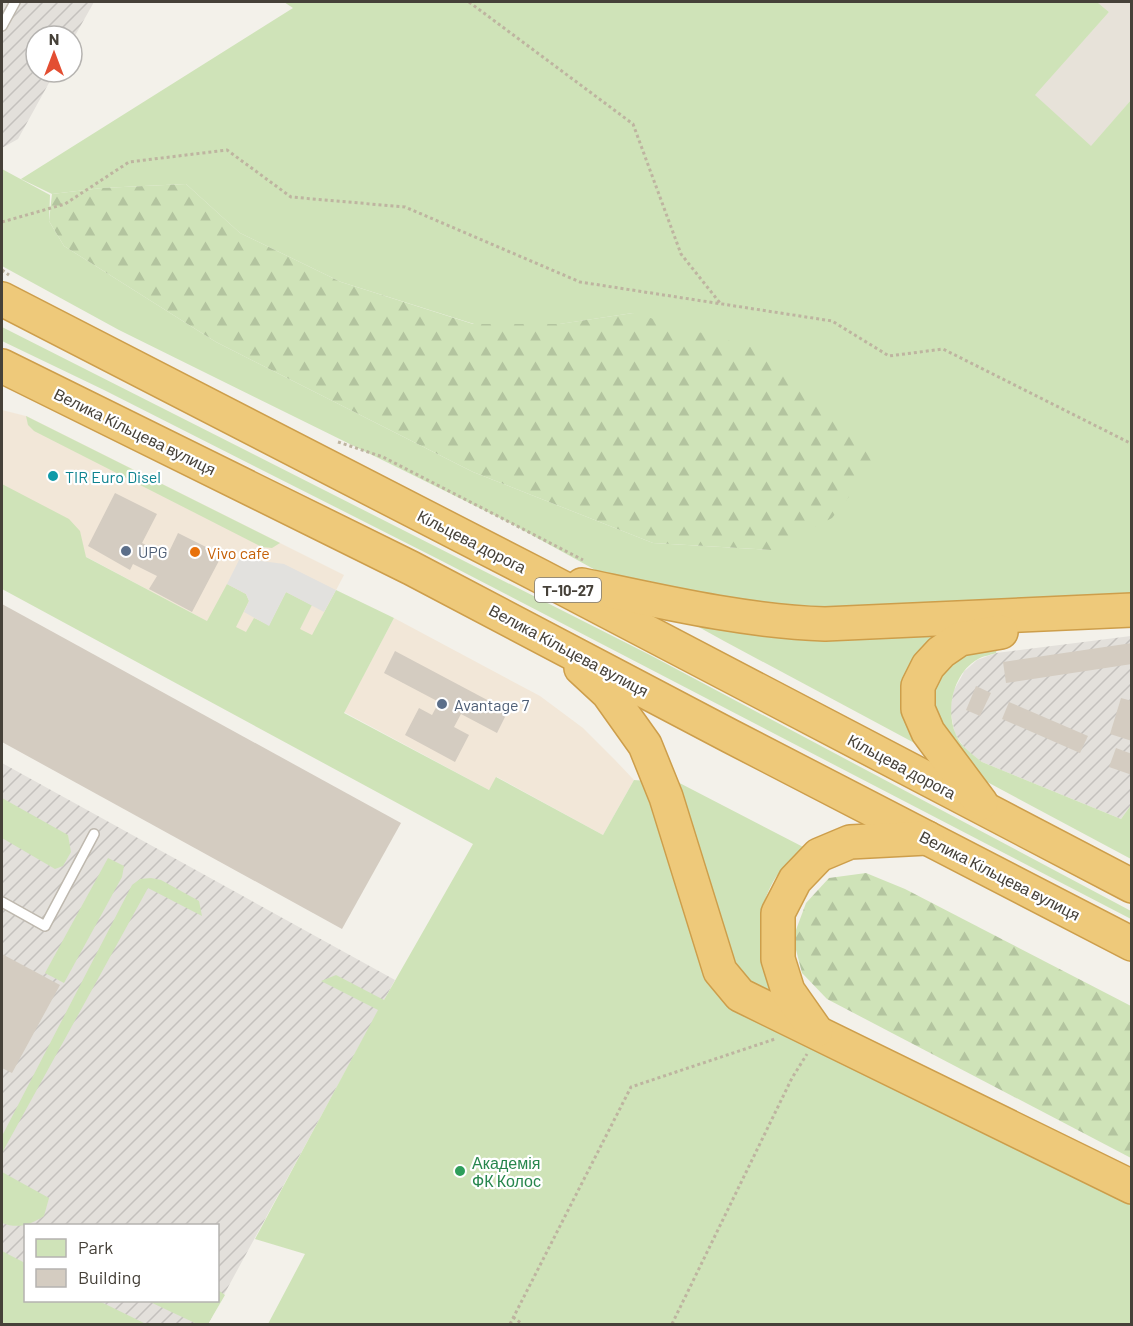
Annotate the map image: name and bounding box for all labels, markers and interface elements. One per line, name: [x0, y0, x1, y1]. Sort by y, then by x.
north arrow: [24, 24, 84, 84]
text: N: [49, 29, 59, 48]
street label: Велика Кільцева вулиця: [51, 384, 219, 478]
place label: TIR Euro Disel: [65, 467, 161, 486]
marker: TIR Euro Disel: [46, 469, 60, 483]
street label: Кільцева дорога: [415, 505, 530, 577]
place label: UPG: [138, 542, 168, 561]
place label: Vivo cafe: [207, 543, 270, 562]
marker: UPG: [119, 544, 133, 558]
marker: Vivo cafe: [188, 545, 202, 559]
road number: Т-10-27: [535, 578, 601, 602]
street label: Велика Кільцева вулиця: [486, 600, 652, 700]
place label: Avantage 7: [454, 695, 530, 714]
marker: Avantage 7: [435, 697, 449, 711]
street label: Кільцева дорога: [845, 730, 959, 802]
street label: Велика Кільцева вулиця: [917, 826, 1083, 924]
place label: Академія ФК Колос: [472, 1153, 541, 1190]
marker: Академія ФК Колос: [453, 1164, 467, 1178]
legend: [24, 1224, 219, 1302]
text: Park: [78, 1236, 113, 1258]
text: Building: [78, 1266, 141, 1288]

